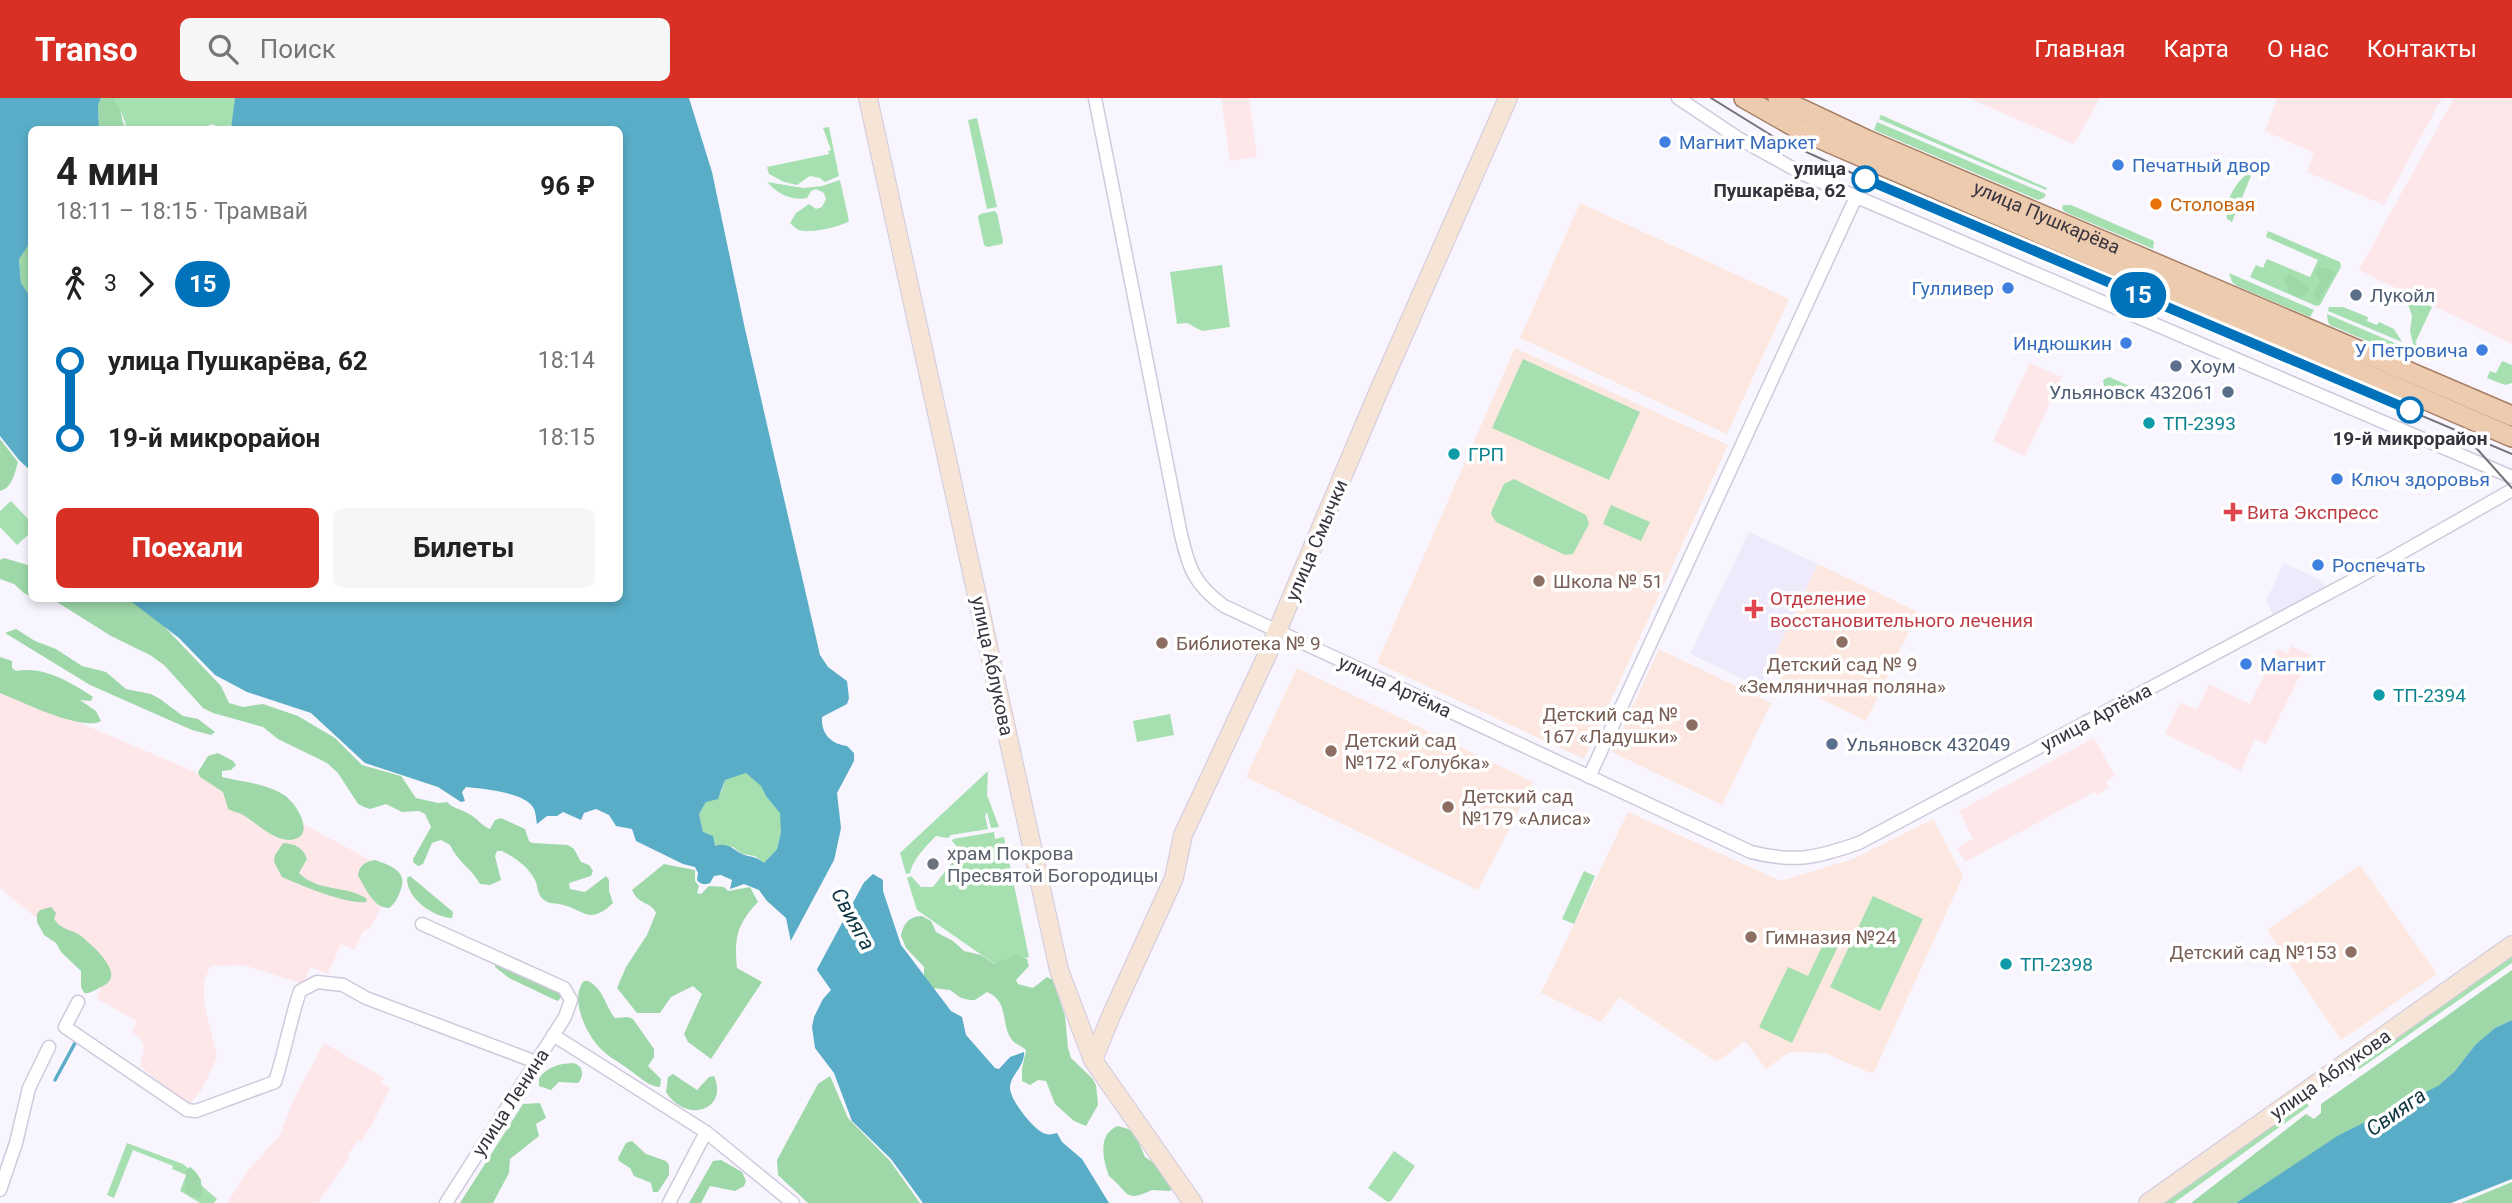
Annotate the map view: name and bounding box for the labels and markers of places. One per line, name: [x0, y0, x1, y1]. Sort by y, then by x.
place label: Магнит Маркет: [1679, 131, 1817, 154]
marker: Магнит Маркет: [1657, 134, 1673, 150]
place label: Печатный двор: [2132, 154, 2271, 177]
place label: улица Пушкарёва, 62: [1713, 157, 1846, 202]
marker: Печатный двор: [2110, 157, 2126, 173]
marker: улица Пушкарёва, 62: [1852, 166, 1878, 192]
place label: Столовая: [2170, 193, 2255, 216]
marker: Столовая: [2148, 196, 2164, 212]
place label: Гулливер: [1912, 277, 1994, 300]
marker: Гулливер: [2000, 280, 2016, 296]
place label: Лукойл: [2370, 284, 2435, 307]
marker: Лукойл: [2348, 287, 2364, 303]
place label: Индюшкин: [2013, 332, 2112, 355]
marker: Индюшкин: [2118, 335, 2134, 351]
place label: У Петровича: [2355, 339, 2468, 362]
marker: У Петровича: [2474, 342, 2490, 358]
place label: Хоум: [2190, 355, 2236, 378]
marker: Хоум: [2168, 358, 2184, 374]
place label: Ульяновск 432061: [2049, 381, 2214, 404]
marker: Ульяновск 432061: [2220, 384, 2236, 400]
marker: 19-й микрорайон: [2397, 397, 2423, 423]
place label: ТП-2393: [2163, 412, 2236, 435]
marker: ТП-2393: [2141, 415, 2157, 431]
place label: 19-й микрорайон: [2332, 427, 2488, 450]
place label: ГРП: [1468, 443, 1504, 466]
marker: ГРП: [1446, 446, 1462, 462]
place label: Ключ здоровья: [2351, 468, 2490, 491]
marker: Ключ здоровья: [2329, 471, 2345, 487]
place label: Вита Экспресс: [2247, 501, 2378, 524]
marker: Вита Экспресс: [2225, 504, 2241, 520]
place label: Роспечать: [2332, 554, 2426, 577]
marker: Роспечать: [2310, 557, 2326, 573]
place label: Школа № 51: [1553, 570, 1663, 593]
marker: Школа № 51: [1531, 573, 1547, 589]
place label: Отделение восстановительного лечения: [1770, 587, 2033, 632]
marker: Отделение восстановительного лечения: [1744, 599, 1764, 619]
place label: Библиотека № 9: [1176, 632, 1321, 655]
marker: Детский сад № 9 «Земляничная поляна»: [1834, 634, 1850, 650]
marker: Библиотека № 9: [1154, 635, 1170, 651]
place label: Детский сад № 9 «Земляничная поляна»: [1738, 653, 1946, 698]
place label: Магнит: [2260, 653, 2326, 676]
marker: Магнит: [2238, 656, 2254, 672]
place label: ТП-2394: [2393, 684, 2466, 707]
marker: ТП-2394: [2371, 687, 2387, 703]
place label: Детский сад № 167 «Ладушки»: [1542, 703, 1678, 748]
marker: Детский сад № 167 «Ладушки»: [1684, 717, 1700, 733]
place label: Детский сад №172 «Голубка»: [1345, 729, 1490, 774]
place label: Ульяновск 432049: [1846, 733, 2011, 756]
marker: Ульяновск 432049: [1824, 736, 1840, 752]
marker: Детский сад №172 «Голубка»: [1323, 743, 1339, 759]
place label: Детский сад №179 «Алиса»: [1462, 785, 1591, 830]
marker: Детский сад №179 «Алиса»: [1440, 799, 1456, 815]
place label: храм Покрова Пресвятой Богородицы: [947, 842, 1159, 887]
marker: храм Покрова Пресвятой Богородицы: [925, 856, 941, 872]
place label: Гимназия №24: [1765, 926, 1897, 949]
marker: Гимназия №24: [1743, 929, 1759, 945]
place label: Детский сад №153: [2169, 941, 2337, 964]
marker: Детский сад №153: [2343, 944, 2359, 960]
place label: ТП-2398: [2020, 953, 2093, 976]
marker: ТП-2398: [1998, 956, 2014, 972]

